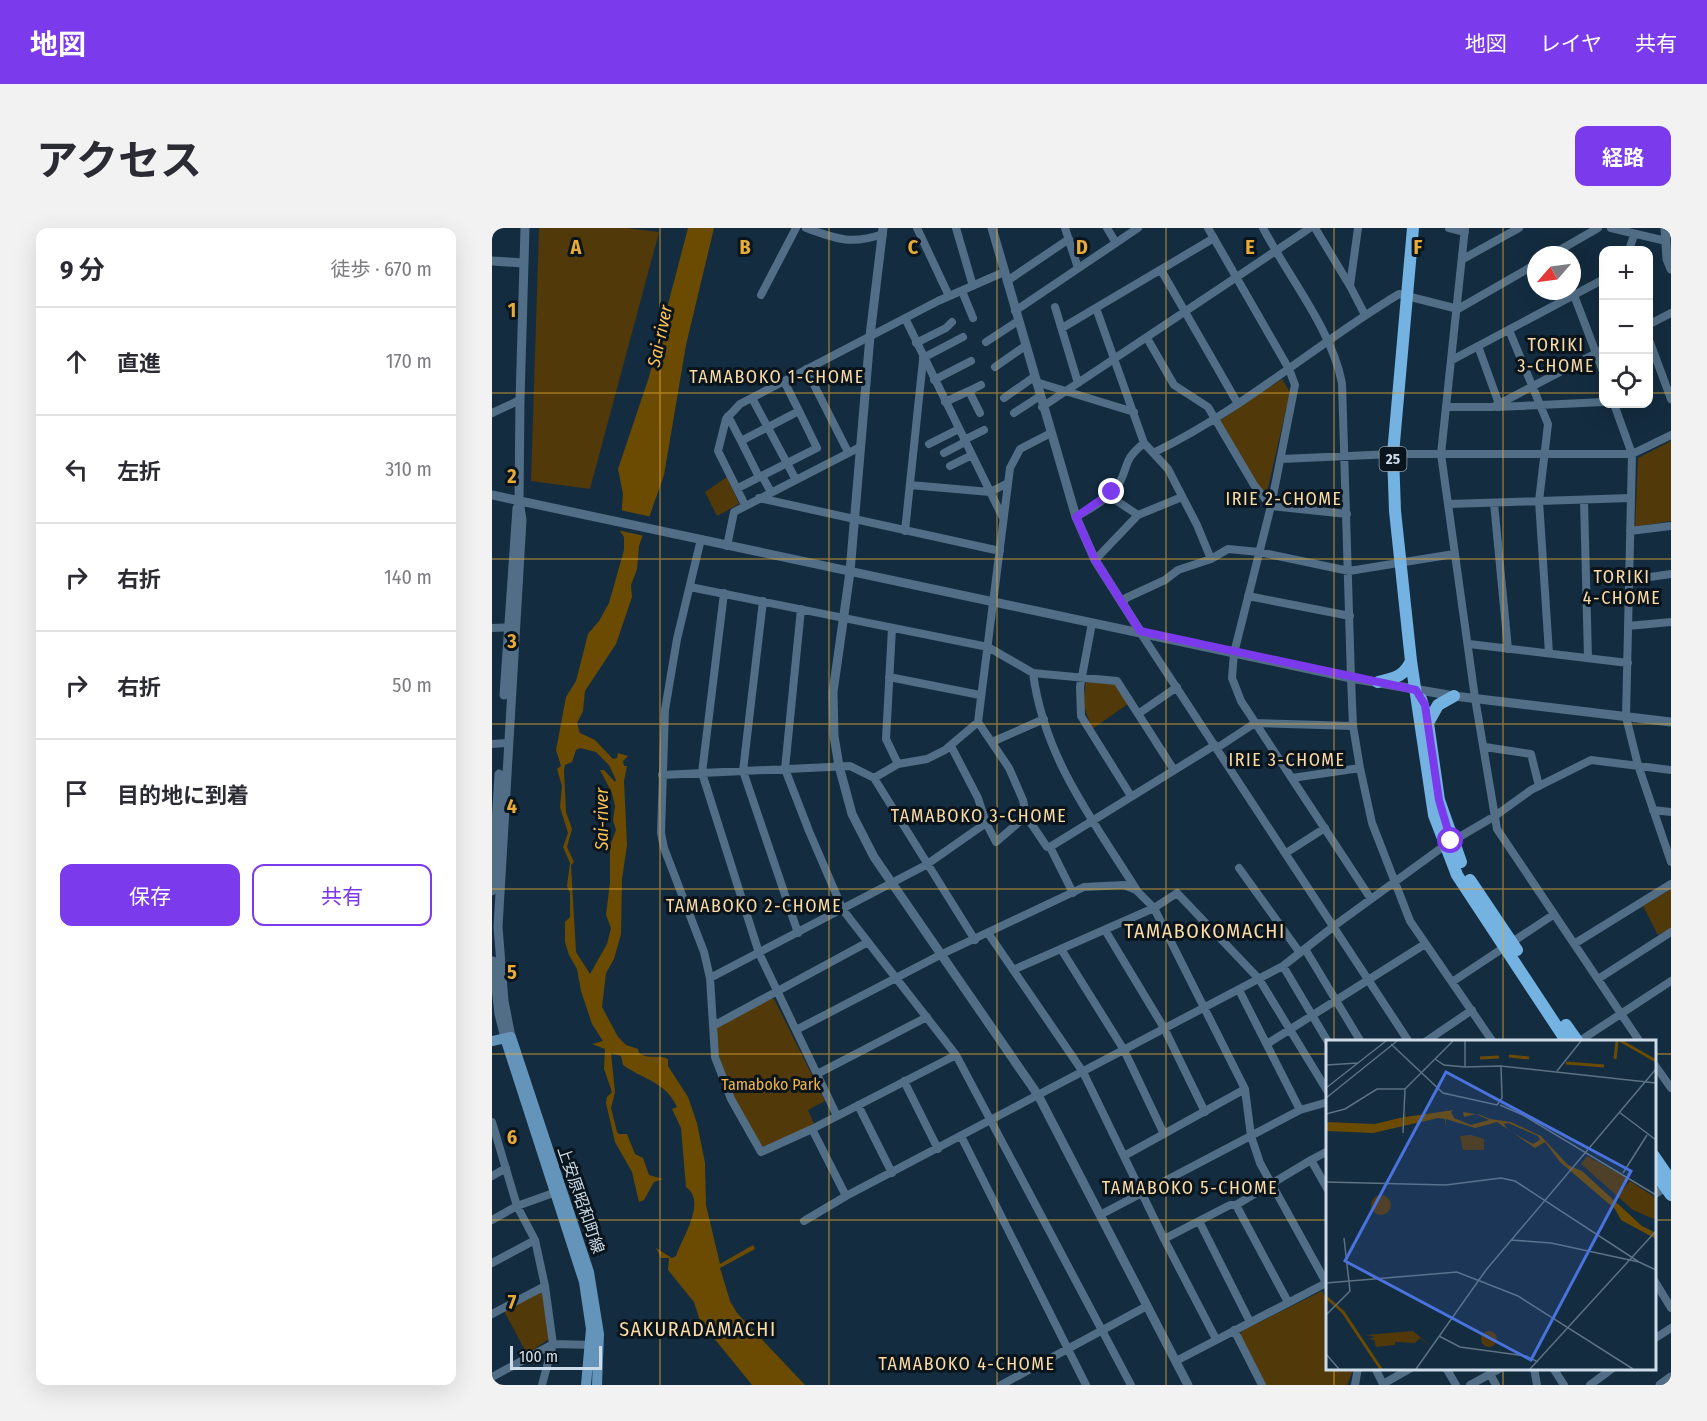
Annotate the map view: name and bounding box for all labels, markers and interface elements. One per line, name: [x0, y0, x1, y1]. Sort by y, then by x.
text: 地図: [30, 28, 86, 61]
text: 地図: [1465, 31, 1507, 57]
text: レイヤ: [1540, 31, 1602, 57]
text: 共有: [1635, 31, 1677, 57]
button: 経路: [1575, 126, 1671, 186]
text: アクセス: [36, 136, 202, 186]
text: A: [570, 235, 583, 259]
text: B: [739, 235, 751, 259]
text: C: [908, 235, 919, 259]
text: D: [1076, 235, 1088, 259]
text: E: [1245, 235, 1255, 259]
text: F: [1414, 235, 1423, 259]
north arrow: [1527, 246, 1581, 300]
map controls: [1599, 246, 1653, 408]
button: +: [1599, 246, 1653, 300]
text: 9 分: [60, 255, 105, 286]
text: 徒歩 · 670 m: [330, 257, 432, 281]
text: 1: [508, 298, 516, 322]
button: −: [1599, 300, 1653, 354]
water label: Sai-river: [643, 302, 677, 370]
district label: TORIKI 3-CHOME: [1517, 334, 1595, 377]
icon: ahead: [60, 345, 93, 378]
text: 170 m: [386, 349, 432, 373]
text: 直進: [117, 350, 161, 377]
button: locate: [1599, 354, 1653, 408]
district label: TAMABOKO 1-CHOME: [689, 366, 865, 388]
road number: 25: [1380, 447, 1406, 471]
icon: left: [60, 453, 93, 486]
text: 310 m: [385, 457, 432, 481]
text: 左折: [117, 458, 161, 485]
text: 2: [506, 464, 517, 488]
route end: [1098, 478, 1124, 504]
district label: IRIE 2-CHOME: [1226, 488, 1342, 510]
icon: right: [60, 561, 93, 594]
text: 140 m: [384, 565, 432, 589]
text: 右折: [117, 566, 161, 593]
district label: TORIKI 4-CHOME: [1583, 566, 1661, 609]
text: 3: [506, 629, 517, 653]
icon: right: [60, 669, 93, 702]
text: 50 m: [392, 673, 432, 697]
text: 右折: [117, 674, 161, 701]
district label: IRIE 3-CHOME: [1228, 749, 1346, 771]
icon: arrive: [60, 777, 93, 810]
text: 目的地に到着: [117, 782, 249, 809]
water label: Sai-river: [591, 787, 613, 851]
text: 4: [507, 794, 517, 818]
district label: TAMABOKO 3-CHOME: [891, 805, 1067, 827]
route start: [1437, 827, 1463, 853]
button: 保存: [60, 864, 240, 926]
button: 共有: [252, 864, 432, 926]
district label: TAMABOKO 2-CHOME: [666, 895, 842, 917]
district label: TAMABOKOMACHI: [1124, 919, 1286, 943]
text: 5: [507, 960, 517, 984]
inset map: [1326, 1040, 1656, 1370]
park label: Tamaboko Park: [721, 1075, 821, 1094]
text: 6: [507, 1125, 517, 1149]
street label: 上安原昭和町線: [554, 1144, 608, 1256]
district label: TAMABOKO 5-CHOME: [1102, 1177, 1278, 1199]
text: 7: [508, 1290, 517, 1314]
district label: SAKURADAMACHI: [619, 1317, 777, 1341]
scale bar: [510, 1343, 602, 1370]
text: 100 m: [519, 1347, 558, 1366]
district label: TAMABOKO 4-CHOME: [879, 1353, 1055, 1375]

